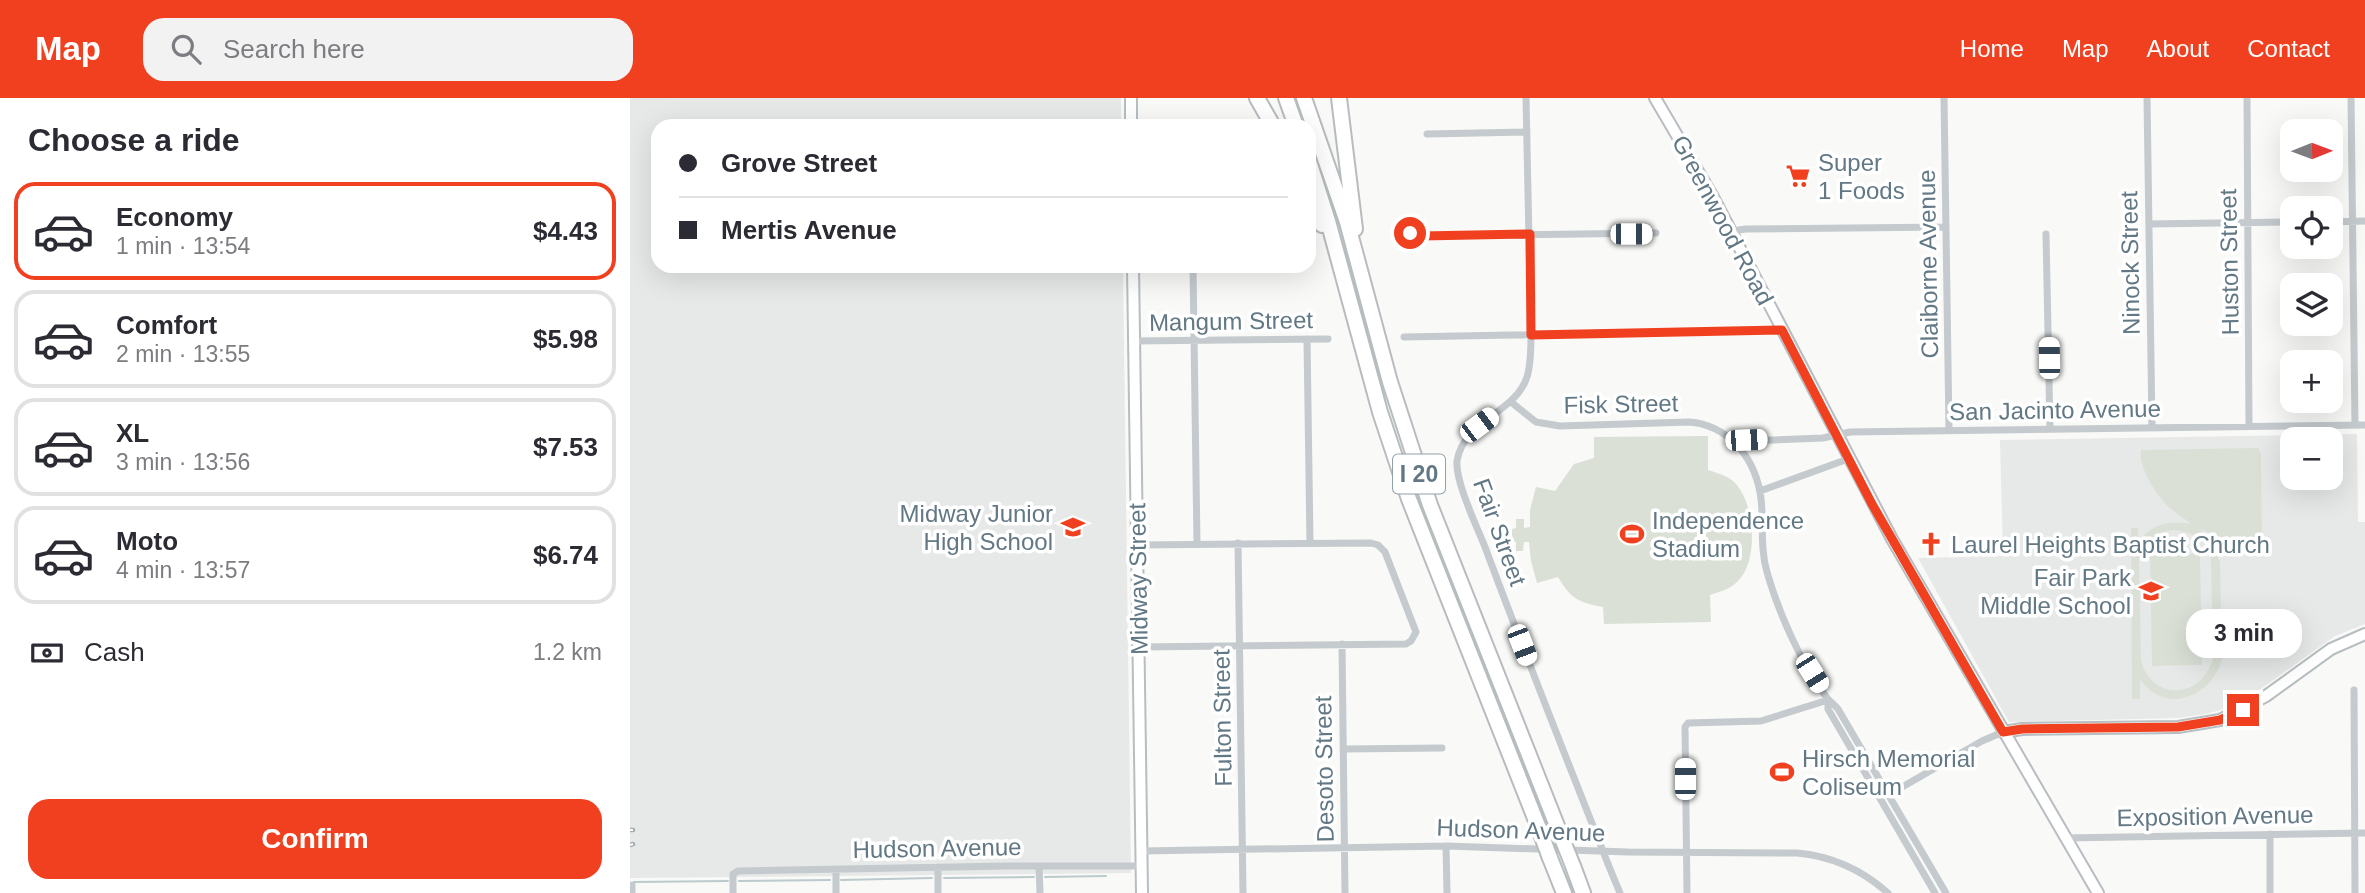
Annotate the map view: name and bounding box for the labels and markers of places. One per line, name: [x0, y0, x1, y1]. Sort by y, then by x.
place label: Super 1 Foods: [1818, 149, 1905, 204]
supermarket icon: Super 1 Foods: [1784, 162, 1812, 190]
place label: Midway Junior High School: [900, 500, 1053, 555]
place label: Independence Stadium: [1652, 507, 1804, 562]
school or university icon: Midway Junior High School: [1059, 513, 1087, 541]
sports icon: Independence Stadium: [1618, 520, 1646, 548]
church icon: Laurel Heights Baptist Church: [1917, 530, 1945, 558]
place label: Laurel Heights Baptist Church: [1951, 531, 2270, 558]
place label: Fair Park Middle School: [1980, 564, 2132, 619]
school or university icon: Fair Park Middle School: [2137, 577, 2165, 605]
place label: Hirsch Memorial Coliseum: [1802, 745, 1975, 800]
sports icon: Hirsch Memorial Coliseum: [1768, 758, 1796, 786]

